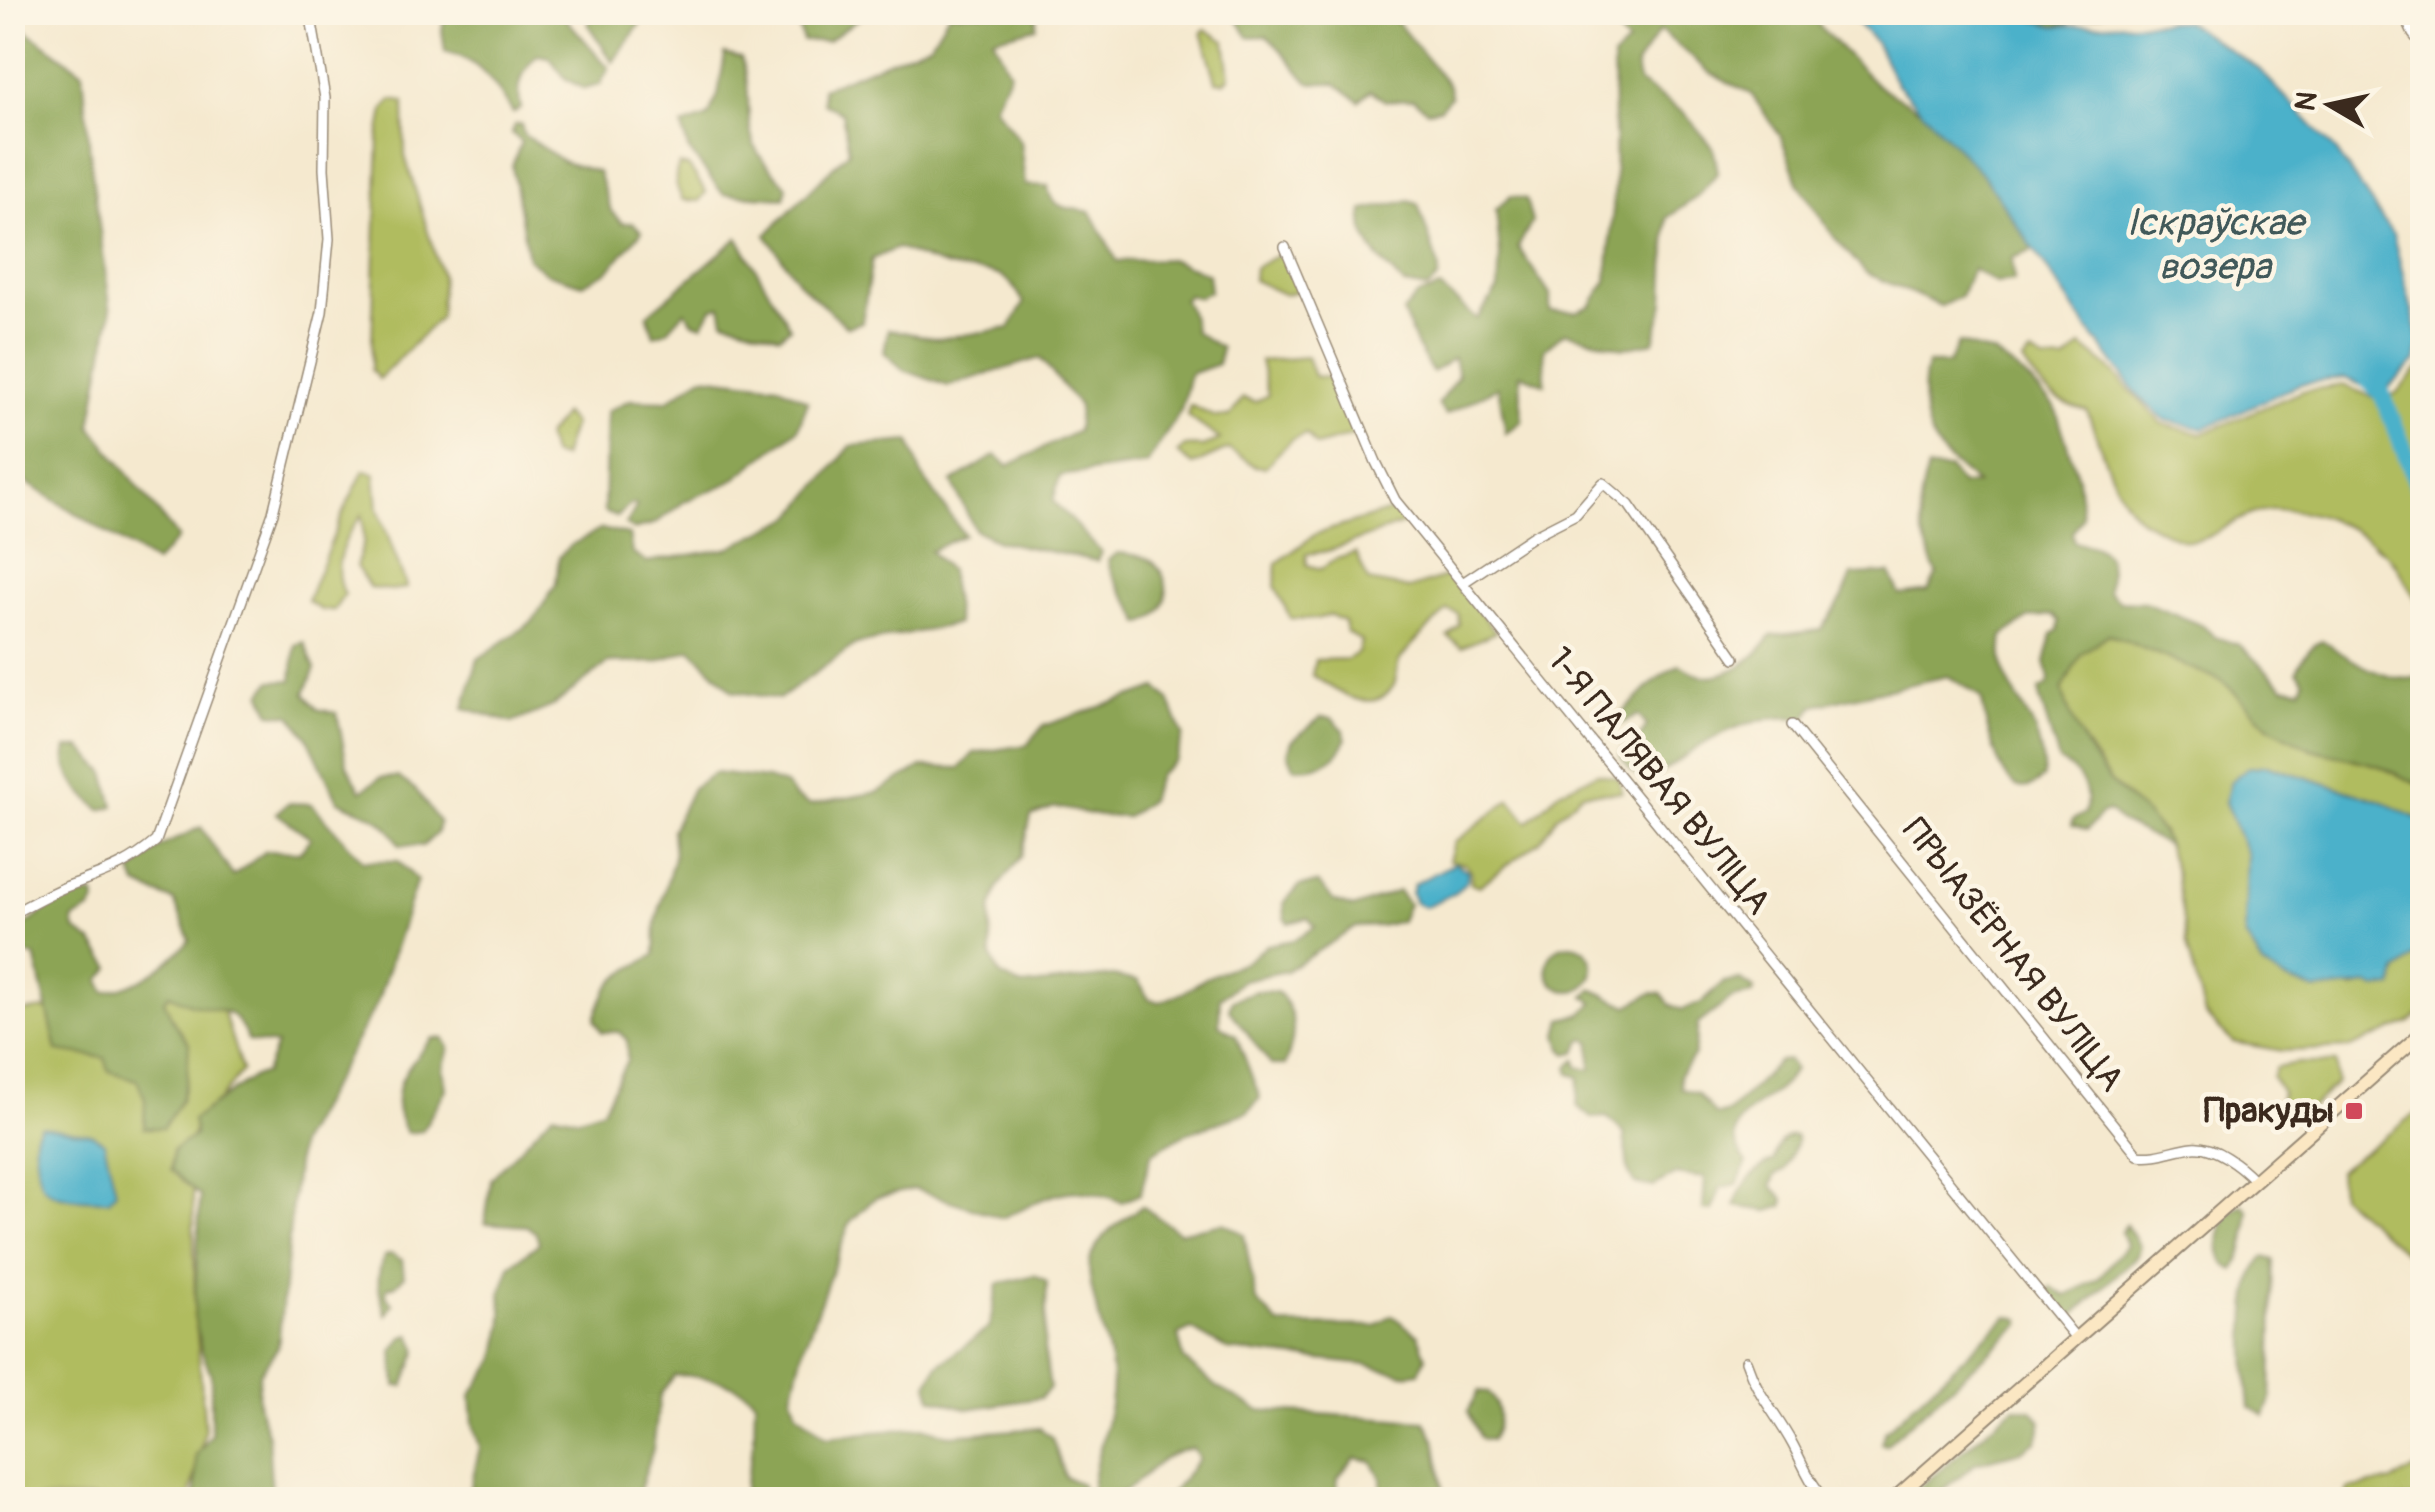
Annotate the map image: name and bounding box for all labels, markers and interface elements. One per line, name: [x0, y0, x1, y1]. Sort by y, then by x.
north arrow: [2280, 55, 2380, 155]
text: N: [2288, 89, 2326, 113]
water label: Іскраўскае возера: [2127, 199, 2307, 291]
street label: 1-Я ПАЛЯВАЯ ВУЛІЦА: [1538, 639, 1780, 923]
street label: ПРЫАЗЁРНАЯ ВУЛІЦА: [1893, 810, 2133, 1100]
place label: Пракуды: [2204, 1089, 2334, 1133]
marker: Пракуды: [2343, 1100, 2365, 1122]

